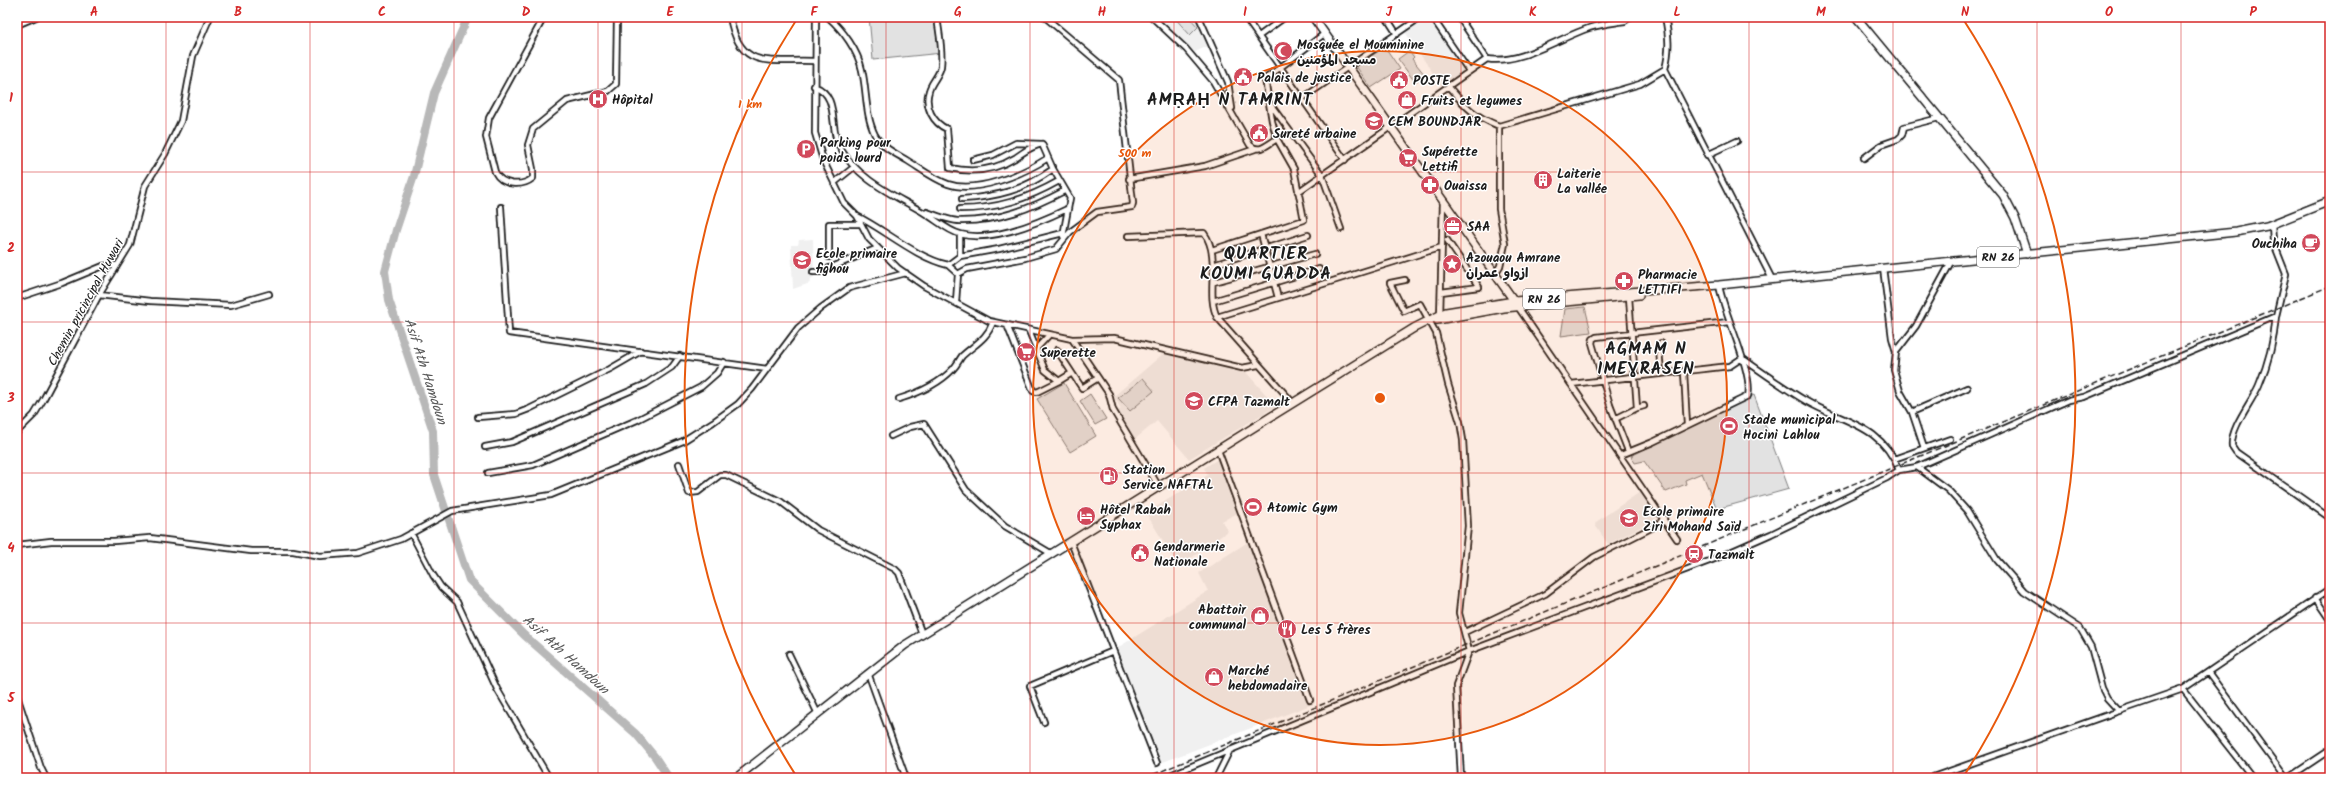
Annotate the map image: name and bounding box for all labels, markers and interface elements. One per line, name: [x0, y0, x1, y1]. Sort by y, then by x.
text: A: [90, 2, 98, 23]
text: B: [234, 2, 242, 23]
text: C: [378, 2, 386, 23]
text: D: [522, 2, 531, 23]
text: E: [666, 2, 674, 23]
text: F: [810, 2, 818, 23]
text: G: [954, 2, 962, 23]
text: H: [1098, 2, 1107, 23]
text: I: [1243, 2, 1247, 23]
text: J: [1386, 2, 1393, 23]
text: K: [1529, 2, 1537, 23]
text: L: [1673, 2, 1681, 23]
text: M: [1816, 2, 1826, 23]
text: N: [1961, 2, 1970, 23]
text: O: [2105, 2, 2113, 23]
text: P: [2249, 2, 2257, 23]
place label: Mosquée el Mouminine مسجد المؤمنين: [1297, 35, 1425, 71]
mosque icon: Mosquée el Mouminine مسجد المؤمنين: [1272, 40, 1294, 62]
public building icon: Palais de justice: [1232, 66, 1254, 88]
place label: Palais de justice: [1257, 68, 1352, 89]
public building icon: POSTE: [1388, 69, 1410, 91]
place label: POSTE: [1413, 71, 1450, 92]
district label: AMṚAḤ N TAMRINT: [1147, 87, 1314, 114]
text: 1: [9, 88, 13, 109]
hospital icon: Hôpital: [587, 88, 609, 110]
shop icon: Fruits et legumes: [1396, 89, 1418, 111]
place label: Hôpital: [612, 90, 653, 111]
place label: Fruits et legumes: [1421, 91, 1522, 112]
text: 1 km: [738, 95, 762, 114]
school or university icon: CEM BOUNDJAR: [1363, 110, 1385, 132]
place label: CEM BOUNDJAR: [1388, 112, 1481, 133]
public building icon: Sureté urbaine: [1248, 122, 1270, 144]
place label: Sureté urbaine: [1273, 124, 1357, 145]
place label: Parking pour poids lourd: [819, 133, 892, 169]
parking icon: Parking pour poids lourd: [795, 138, 817, 160]
place label: Supérette Lettifi: [1422, 142, 1478, 178]
text: 500 m: [1118, 144, 1152, 163]
supermarket icon: Supérette Lettifi: [1397, 147, 1419, 169]
place label: Laiterie La vallée: [1557, 164, 1608, 200]
building icon: Laiterie La vallée: [1532, 169, 1554, 191]
pharmacy icon: Ouaissa: [1419, 174, 1441, 196]
place label: Ouaissa: [1444, 176, 1488, 197]
office icon: SAA: [1442, 215, 1464, 237]
place label: SAA: [1467, 217, 1491, 238]
cafe icon: Ouchiha: [2300, 232, 2322, 254]
place label: Ouchiha: [2252, 234, 2297, 255]
street label: Chemin pricincipal Huwari: [43, 235, 130, 370]
text: 2: [7, 238, 15, 259]
district label: QUARTIER KOUMI GUADDA: [1200, 241, 1332, 288]
place label: Ecole primaire fighou: [815, 244, 898, 280]
road number: RN 26: [1977, 247, 2019, 267]
place label: Azouaou Amrane ازواو عمران: [1466, 248, 1561, 284]
school or university icon: Ecole primaire fighou: [791, 249, 813, 271]
place icon: Azouaou Amrane ازواو عمران: [1441, 253, 1463, 275]
place label: Pharmacie LETTIFI: [1638, 265, 1698, 301]
pharmacy icon: Pharmacie LETTIFI: [1613, 270, 1635, 292]
road number: RN 26: [1523, 289, 1565, 309]
water label: Asif Ath Hamdoun: [398, 315, 453, 429]
district label: AGMAM N IMEƔRASEN: [1597, 336, 1695, 383]
supermarket icon: Superette: [1015, 341, 1037, 363]
place label: Superette: [1040, 343, 1097, 364]
text: 3: [6, 388, 15, 409]
school or university icon: CFPA Tazmalt: [1183, 390, 1205, 412]
centre of rings: [1373, 391, 1387, 405]
place label: CFPA Tazmalt: [1208, 392, 1290, 413]
place label: Stade municipal Hocini Lahlou: [1743, 410, 1836, 446]
sports icon: Stade municipal Hocini Lahlou: [1718, 415, 1740, 437]
place label: Station Service NAFTAL: [1123, 460, 1214, 496]
fuel station icon: Station Service NAFTAL: [1098, 465, 1120, 487]
sports icon: Atomic Gym: [1242, 496, 1264, 518]
place label: Atomic Gym: [1267, 498, 1338, 519]
place label: Hôtel Rabah Syphax: [1100, 500, 1171, 536]
place label: Ecole primaire Ziri Mohand Saïd: [1643, 502, 1742, 538]
hotel icon: Hôtel Rabah Syphax: [1075, 505, 1097, 527]
school or university icon: Ecole primaire Ziri Mohand Saïd: [1618, 507, 1640, 529]
place label: Gendarmerie Nationale: [1154, 537, 1226, 573]
text: 4: [7, 538, 15, 559]
public building icon: Gendarmerie Nationale: [1129, 542, 1151, 564]
station icon: Tazmalt: [1683, 543, 1705, 565]
place label: Tazmalt: [1708, 545, 1755, 566]
place label: Abattoir communal: [1189, 600, 1247, 636]
shop icon: Abattoir communal: [1249, 605, 1271, 627]
water label: Asif Ath Hamdoun: [517, 610, 615, 701]
restaurant icon: Les 5 frères: [1276, 618, 1298, 640]
place label: Les 5 frères: [1301, 620, 1371, 641]
place label: Marché hebdomadaire: [1228, 661, 1308, 697]
shop icon: Marché hebdomadaire: [1203, 666, 1225, 688]
text: 5: [7, 688, 16, 709]

